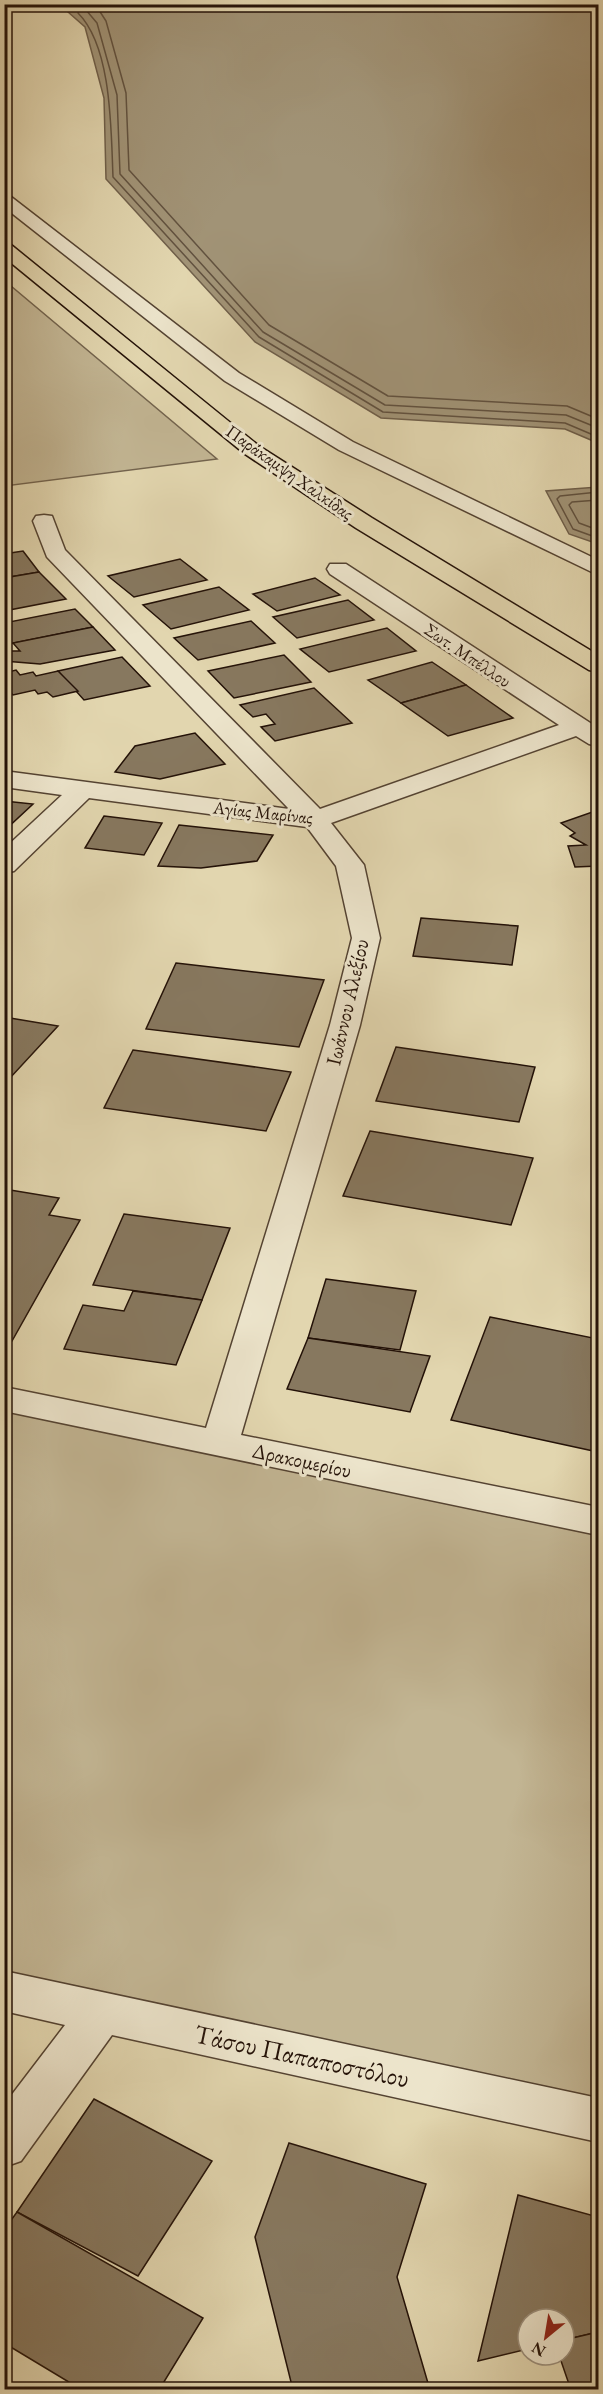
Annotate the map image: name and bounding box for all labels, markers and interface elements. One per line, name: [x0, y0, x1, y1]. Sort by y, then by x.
street label: Παράκαμψη Χαλκίδας: [222, 419, 358, 525]
street label: Σωτ. Μπέλλου: [420, 618, 516, 692]
street label: Αγίας Μαρίνας: [211, 795, 314, 829]
street label: Ιωάννου Αλεξίου: [319, 936, 375, 1068]
street label: Δρακομερίου: [250, 1436, 354, 1484]
street label: Τάσου Παπαποστόλου: [192, 2017, 412, 2095]
north arrow: [516, 2307, 576, 2367]
text: N: [528, 2337, 550, 2362]

